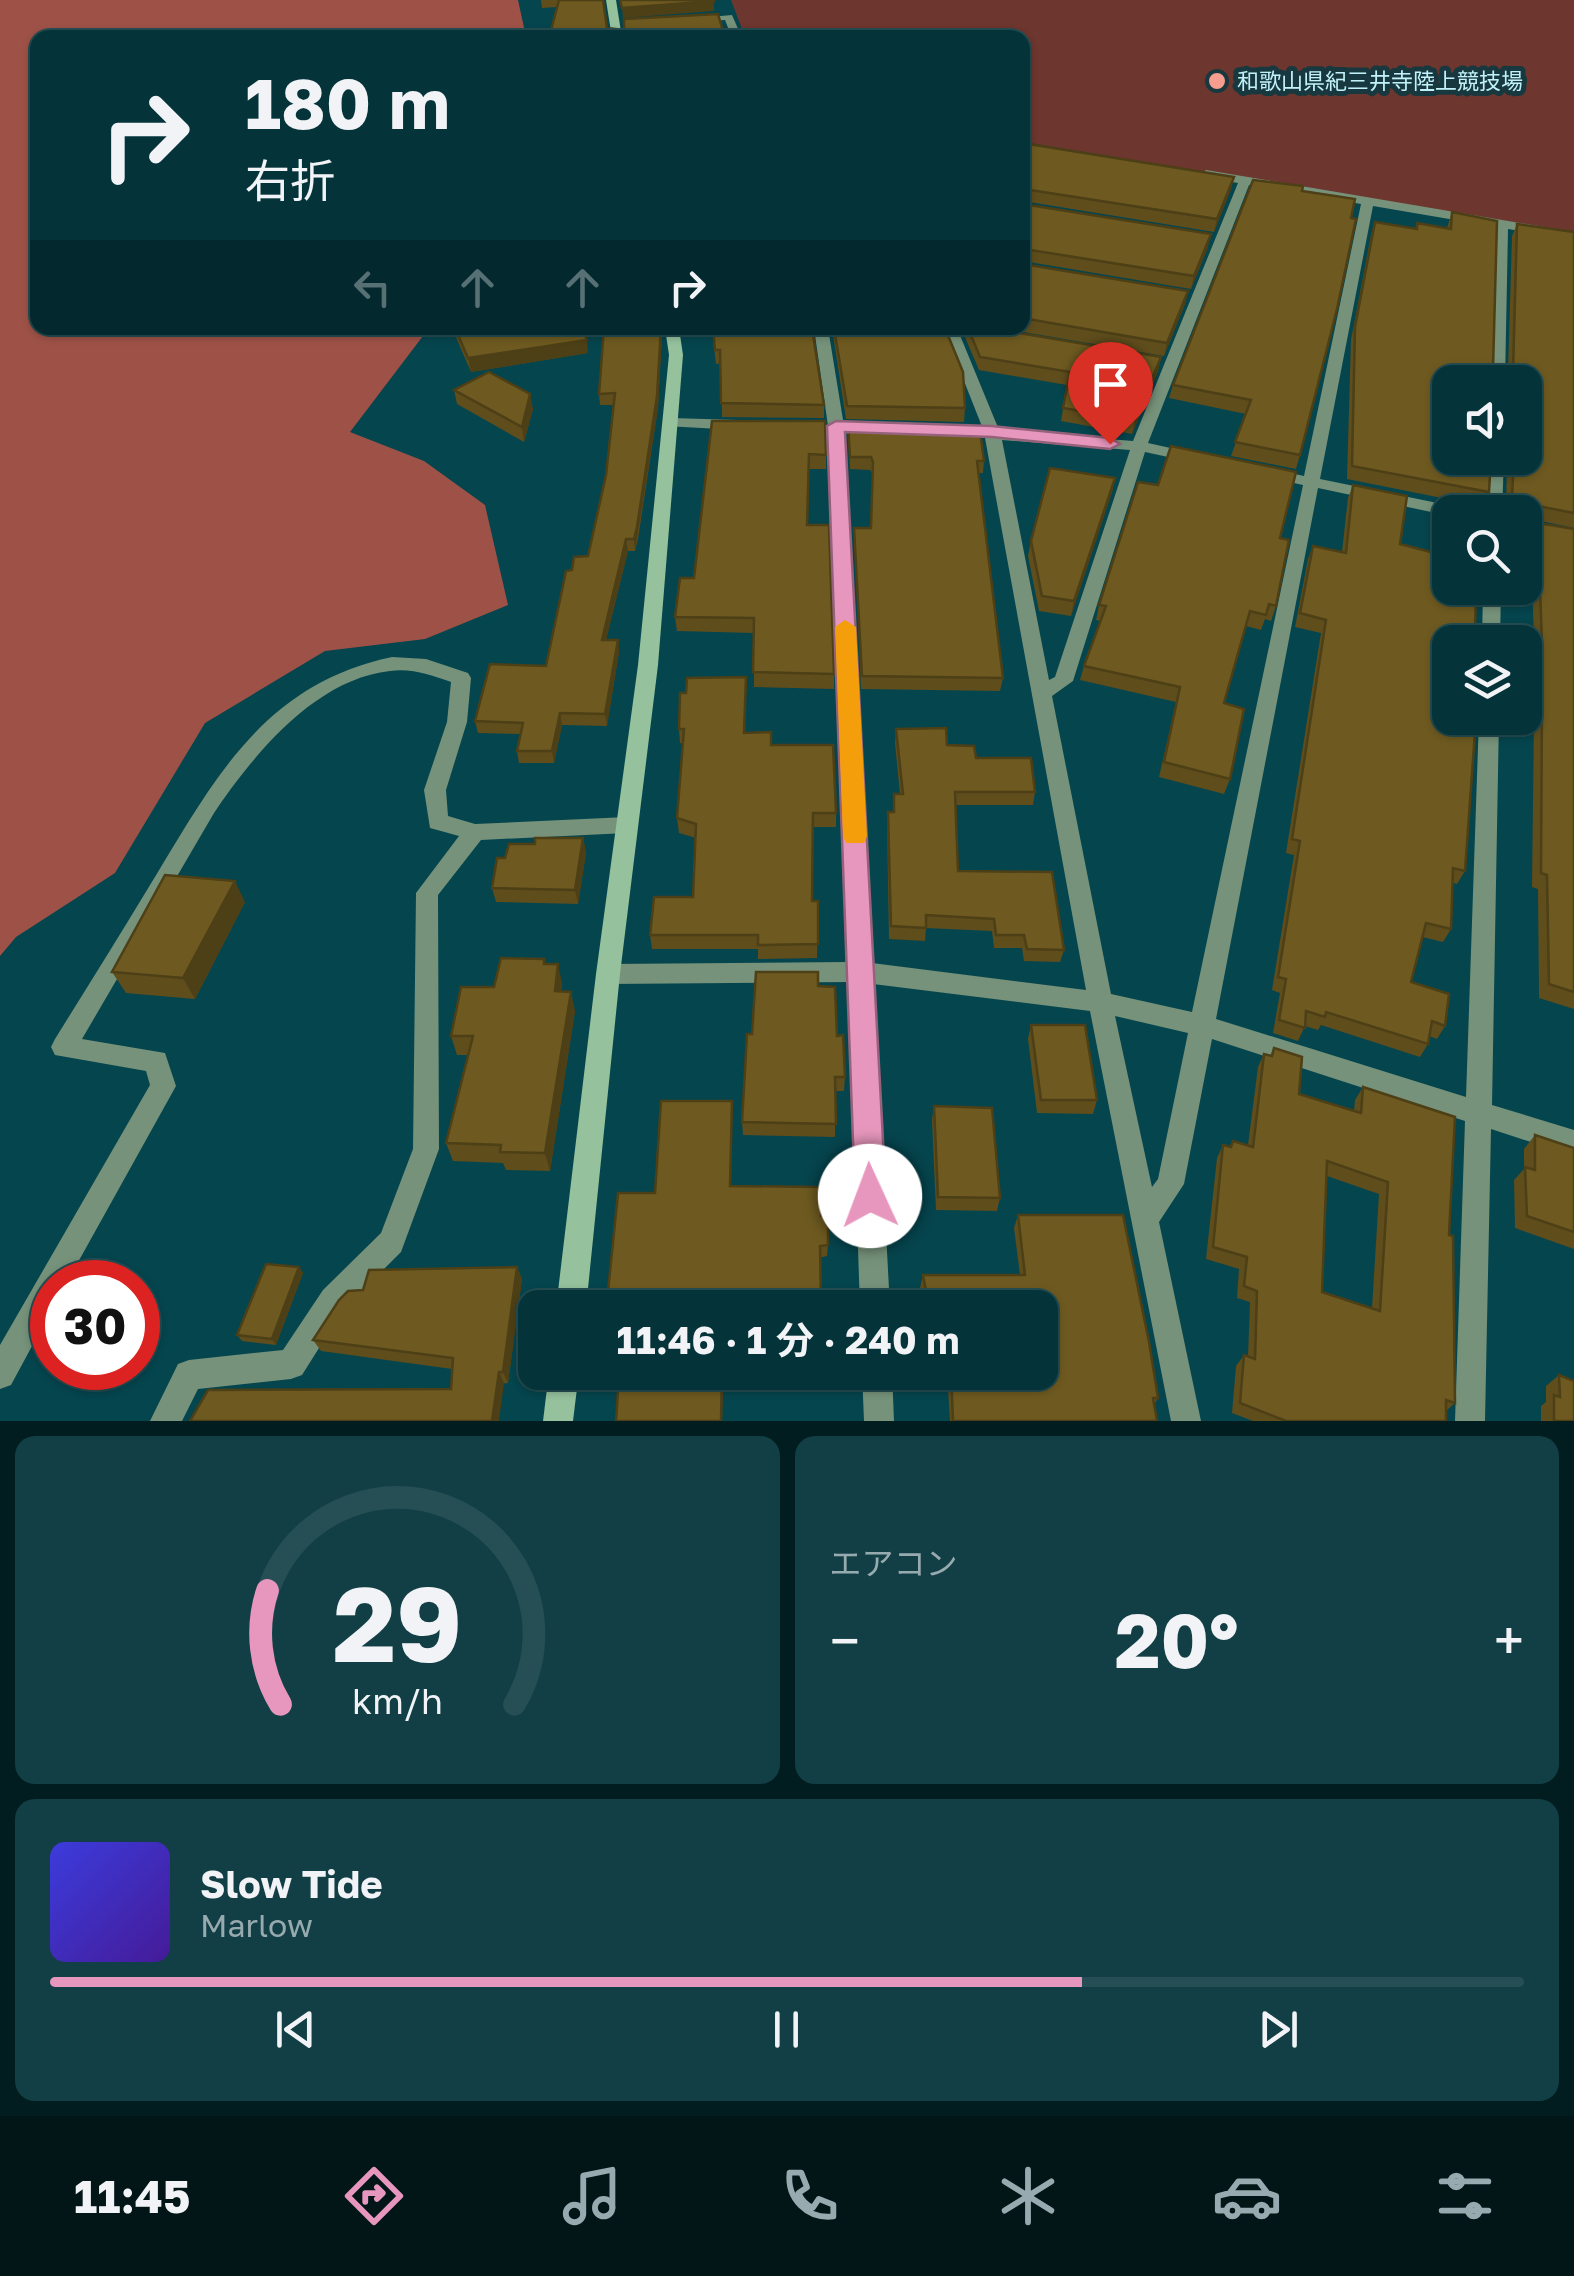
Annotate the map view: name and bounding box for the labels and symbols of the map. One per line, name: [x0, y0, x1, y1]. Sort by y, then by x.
place label: 和歌山県紀三井寺陸上競技場: [1237, 67, 1523, 94]
marker: 和歌山県紀三井寺陸上競技場: [1206, 70, 1228, 92]
pin: [1068, 342, 1153, 445]
position arrow: [818, 1144, 922, 1248]
speed limit sign: 30: [30, 1260, 160, 1390]

